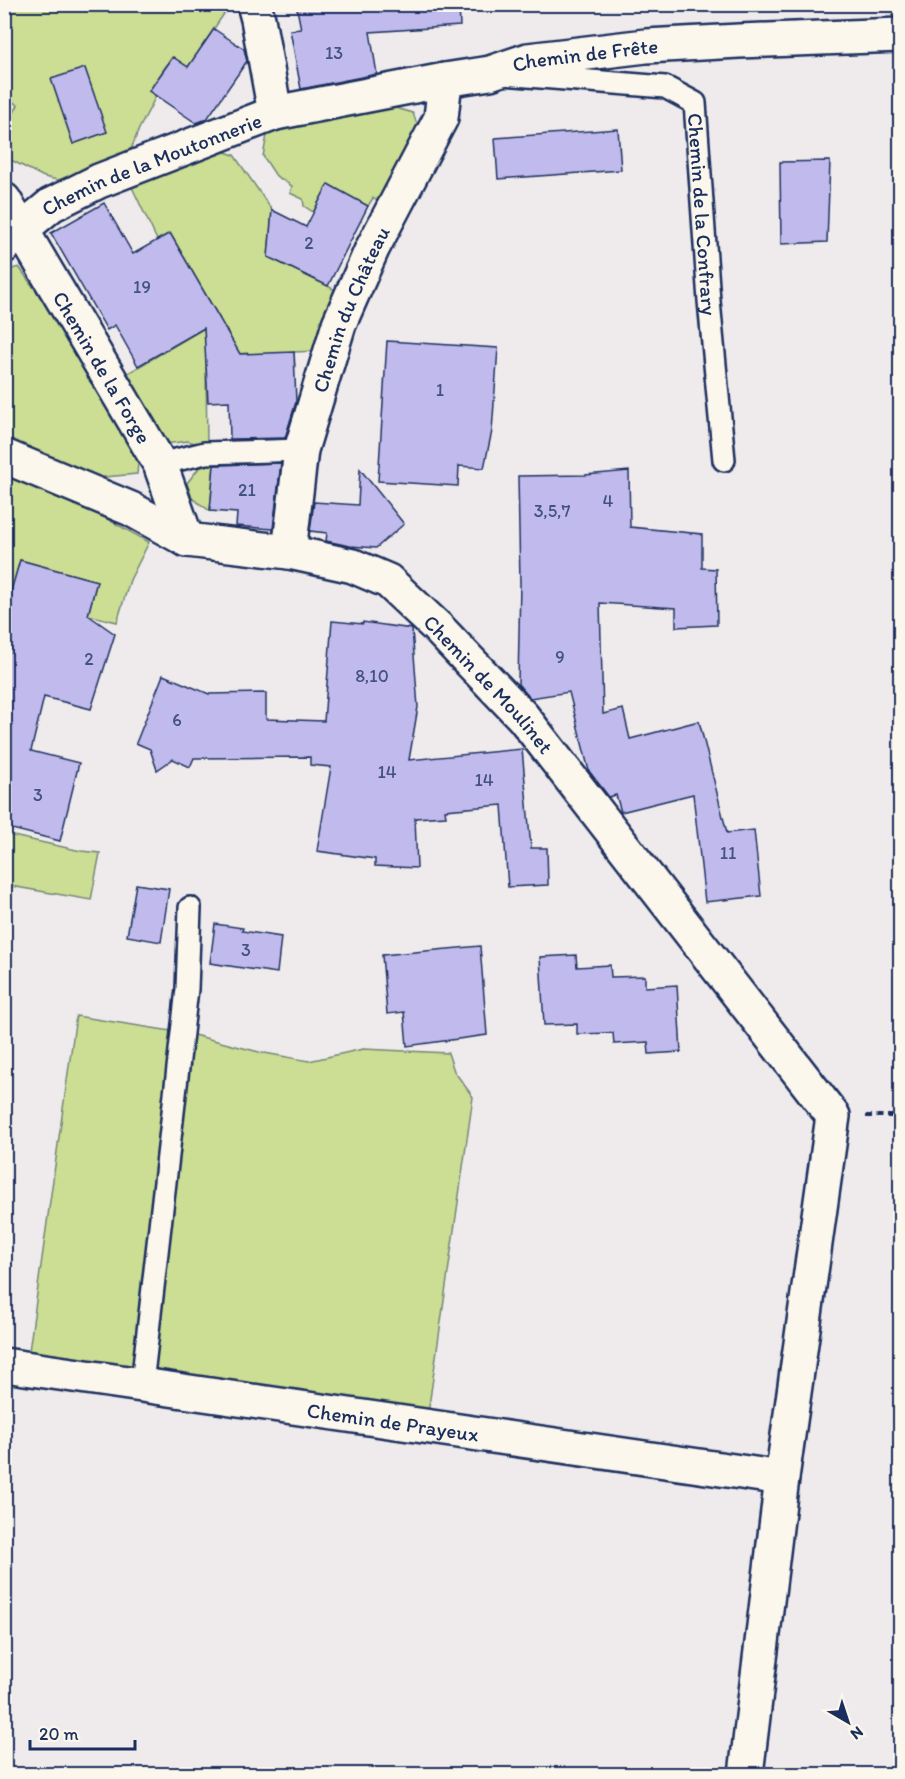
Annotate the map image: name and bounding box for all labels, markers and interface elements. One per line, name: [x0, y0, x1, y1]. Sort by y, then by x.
street label: Chemin de Frête: [509, 33, 659, 77]
house number: 13: [325, 42, 343, 64]
street label: Chemin de la Moutonnerie: [36, 107, 265, 221]
street label: Chemin de la Confrary: [683, 112, 723, 317]
street label: Chemin du Château: [307, 221, 395, 395]
house number: 2: [304, 232, 314, 254]
house number: 19: [133, 276, 151, 298]
street label: Chemin de la Forge: [48, 286, 157, 448]
house number: 1: [436, 379, 444, 401]
house number: 21: [238, 479, 256, 501]
house number: 4: [603, 490, 614, 512]
house number: 3,5,7: [534, 500, 570, 522]
street label: Chemin de Moulinet: [419, 609, 559, 758]
house number: 9: [555, 646, 565, 668]
house number: 2: [84, 648, 94, 670]
house number: 8,10: [355, 665, 389, 687]
house number: 6: [172, 709, 182, 731]
house number: 14: [377, 761, 397, 783]
house number: 14: [474, 769, 494, 791]
house number: 3: [33, 784, 43, 806]
house number: 11: [720, 842, 736, 864]
house number: 3: [241, 939, 251, 961]
street label: Chemin de Prayeux: [305, 1397, 481, 1446]
north arrow: [818, 1692, 878, 1752]
scale bar: [30, 1713, 135, 1751]
text: N: [847, 1722, 867, 1744]
text: 20 m: [39, 1723, 79, 1745]

